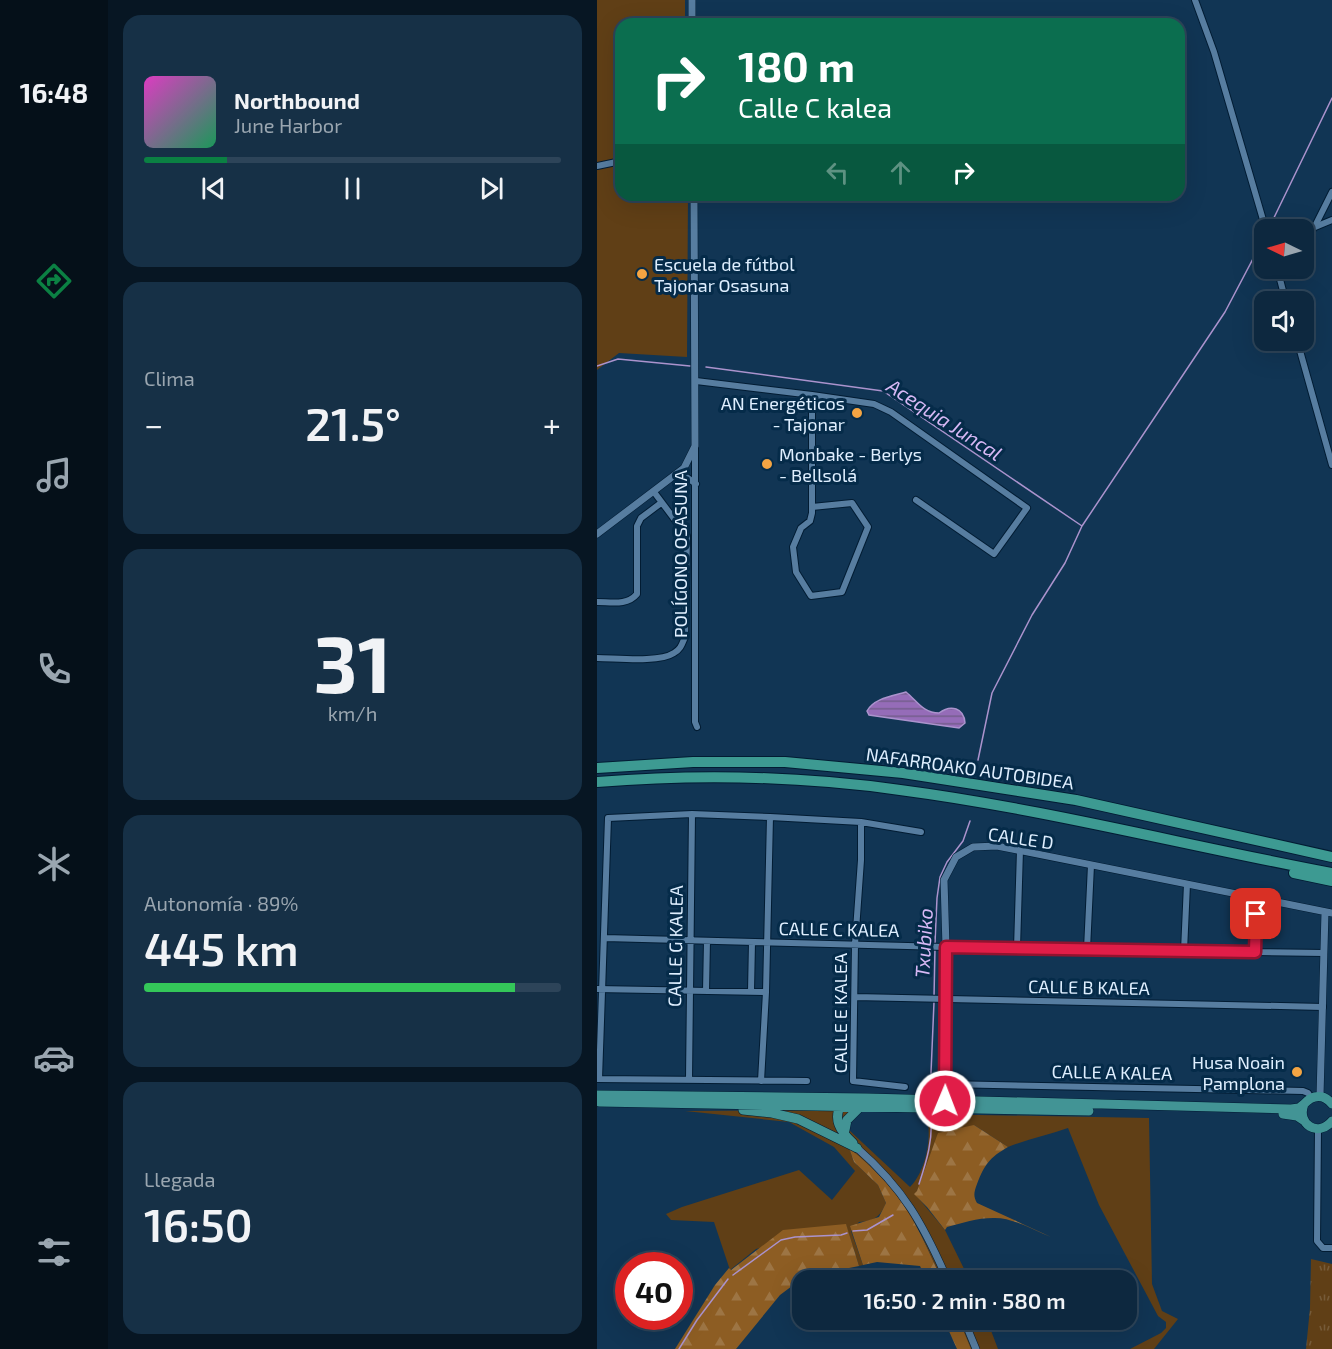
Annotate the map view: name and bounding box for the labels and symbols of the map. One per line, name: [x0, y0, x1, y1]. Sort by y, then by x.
north arrow: [1254, 219, 1314, 279]
place label: Escuela de fútbol Tajonar Osasuna: [654, 253, 795, 296]
marker: Escuela de fútbol Tajonar Osasuna: [635, 267, 649, 281]
water label: Acequia Juncal: [882, 372, 1007, 465]
place label: AN Energéticos - Tajonar: [721, 392, 845, 435]
marker: AN Energéticos - Tajonar: [850, 406, 864, 420]
place label: Monbake - Berlys - Bellsolá: [779, 443, 922, 486]
marker: Monbake - Berlys - Bellsolá: [760, 457, 774, 471]
street label: POLÍGONO OSASUNA: [669, 469, 691, 638]
street label: NAFARROAKO AUTOBIDEA: [865, 743, 1076, 794]
street label: CALLE D: [987, 823, 1055, 853]
street label: CALLE G KALEA: [663, 884, 687, 1007]
pin: [1230, 888, 1281, 939]
water label: Txubiko: [909, 907, 937, 979]
street label: CALLE C KALEA: [778, 917, 900, 941]
street label: CALLE E KALEA: [829, 952, 851, 1073]
street label: CALLE B KALEA: [1028, 975, 1151, 999]
place label: Husa Noain Pamplona: [1192, 1051, 1285, 1094]
street label: CALLE A KALEA: [1051, 1060, 1173, 1084]
marker: Husa Noain Pamplona: [1290, 1065, 1304, 1079]
position arrow: [913, 1069, 977, 1133]
speed limit sign: 40: [615, 1252, 693, 1330]

